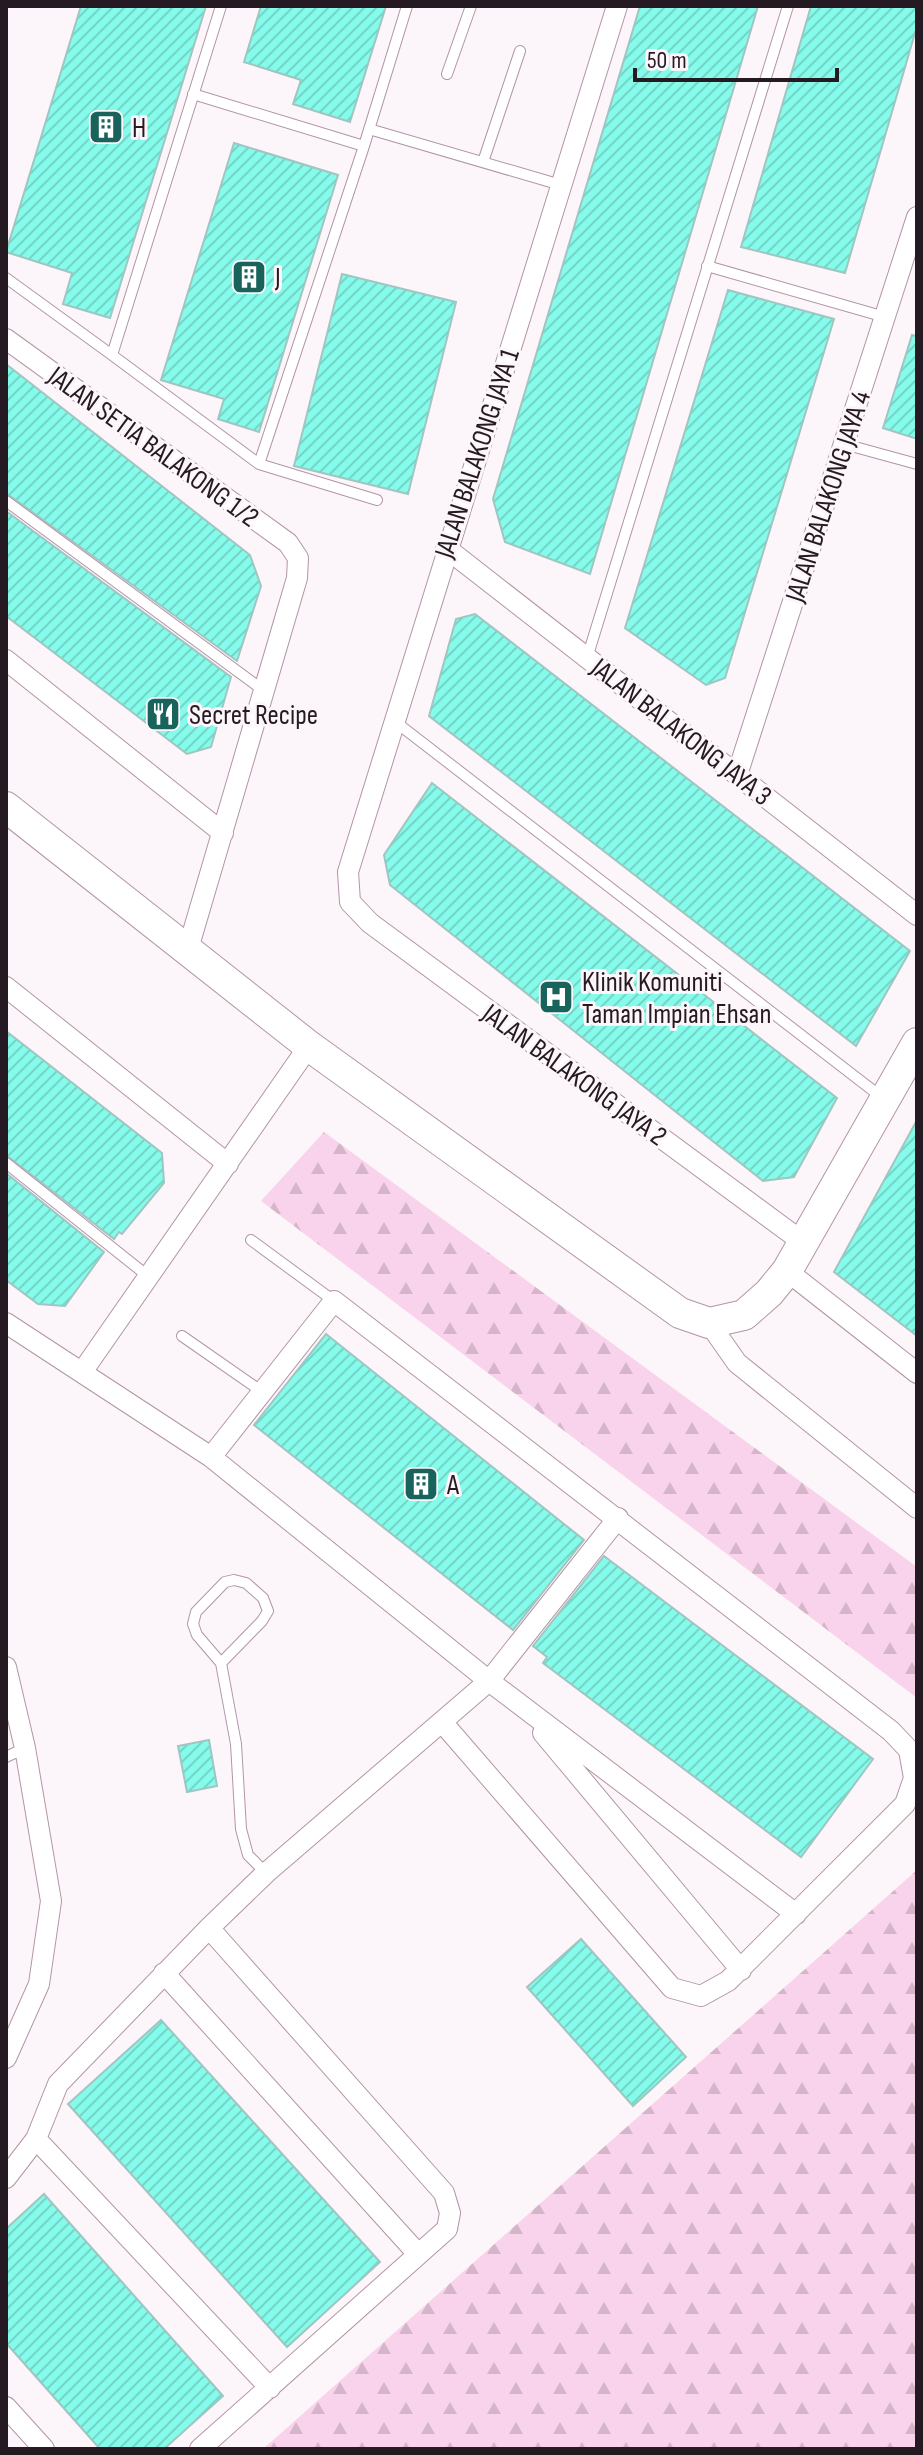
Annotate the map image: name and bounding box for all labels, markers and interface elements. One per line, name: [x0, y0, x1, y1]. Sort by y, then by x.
scale bar: [635, 32, 837, 82]
text: 50 m: [647, 46, 687, 75]
building icon: H: [87, 108, 125, 146]
place label: H: [132, 112, 146, 145]
building icon: J: [230, 258, 268, 296]
place label: J: [274, 262, 281, 295]
street label: JALAN BALAKONG JAYA 1: [428, 344, 527, 563]
street label: JALAN SETIA BALAKONG 1/2: [41, 359, 265, 535]
street label: JALAN BALAKONG JAYA 4: [778, 386, 878, 607]
street label: JALAN BALAKONG JAYA 3: [583, 651, 778, 813]
restaurant icon: Secret Recipe: [144, 695, 182, 733]
place label: Secret Recipe: [189, 699, 318, 732]
place label: Klinik Komuniti Taman Impian Ehsan: [582, 966, 771, 1031]
hospital icon: Klinik Komuniti Taman Impian Ehsan: [537, 978, 575, 1016]
street label: JALAN BALAKONG JAYA 2: [475, 997, 673, 1153]
building icon: A: [402, 1465, 440, 1503]
place label: A: [446, 1469, 460, 1502]

